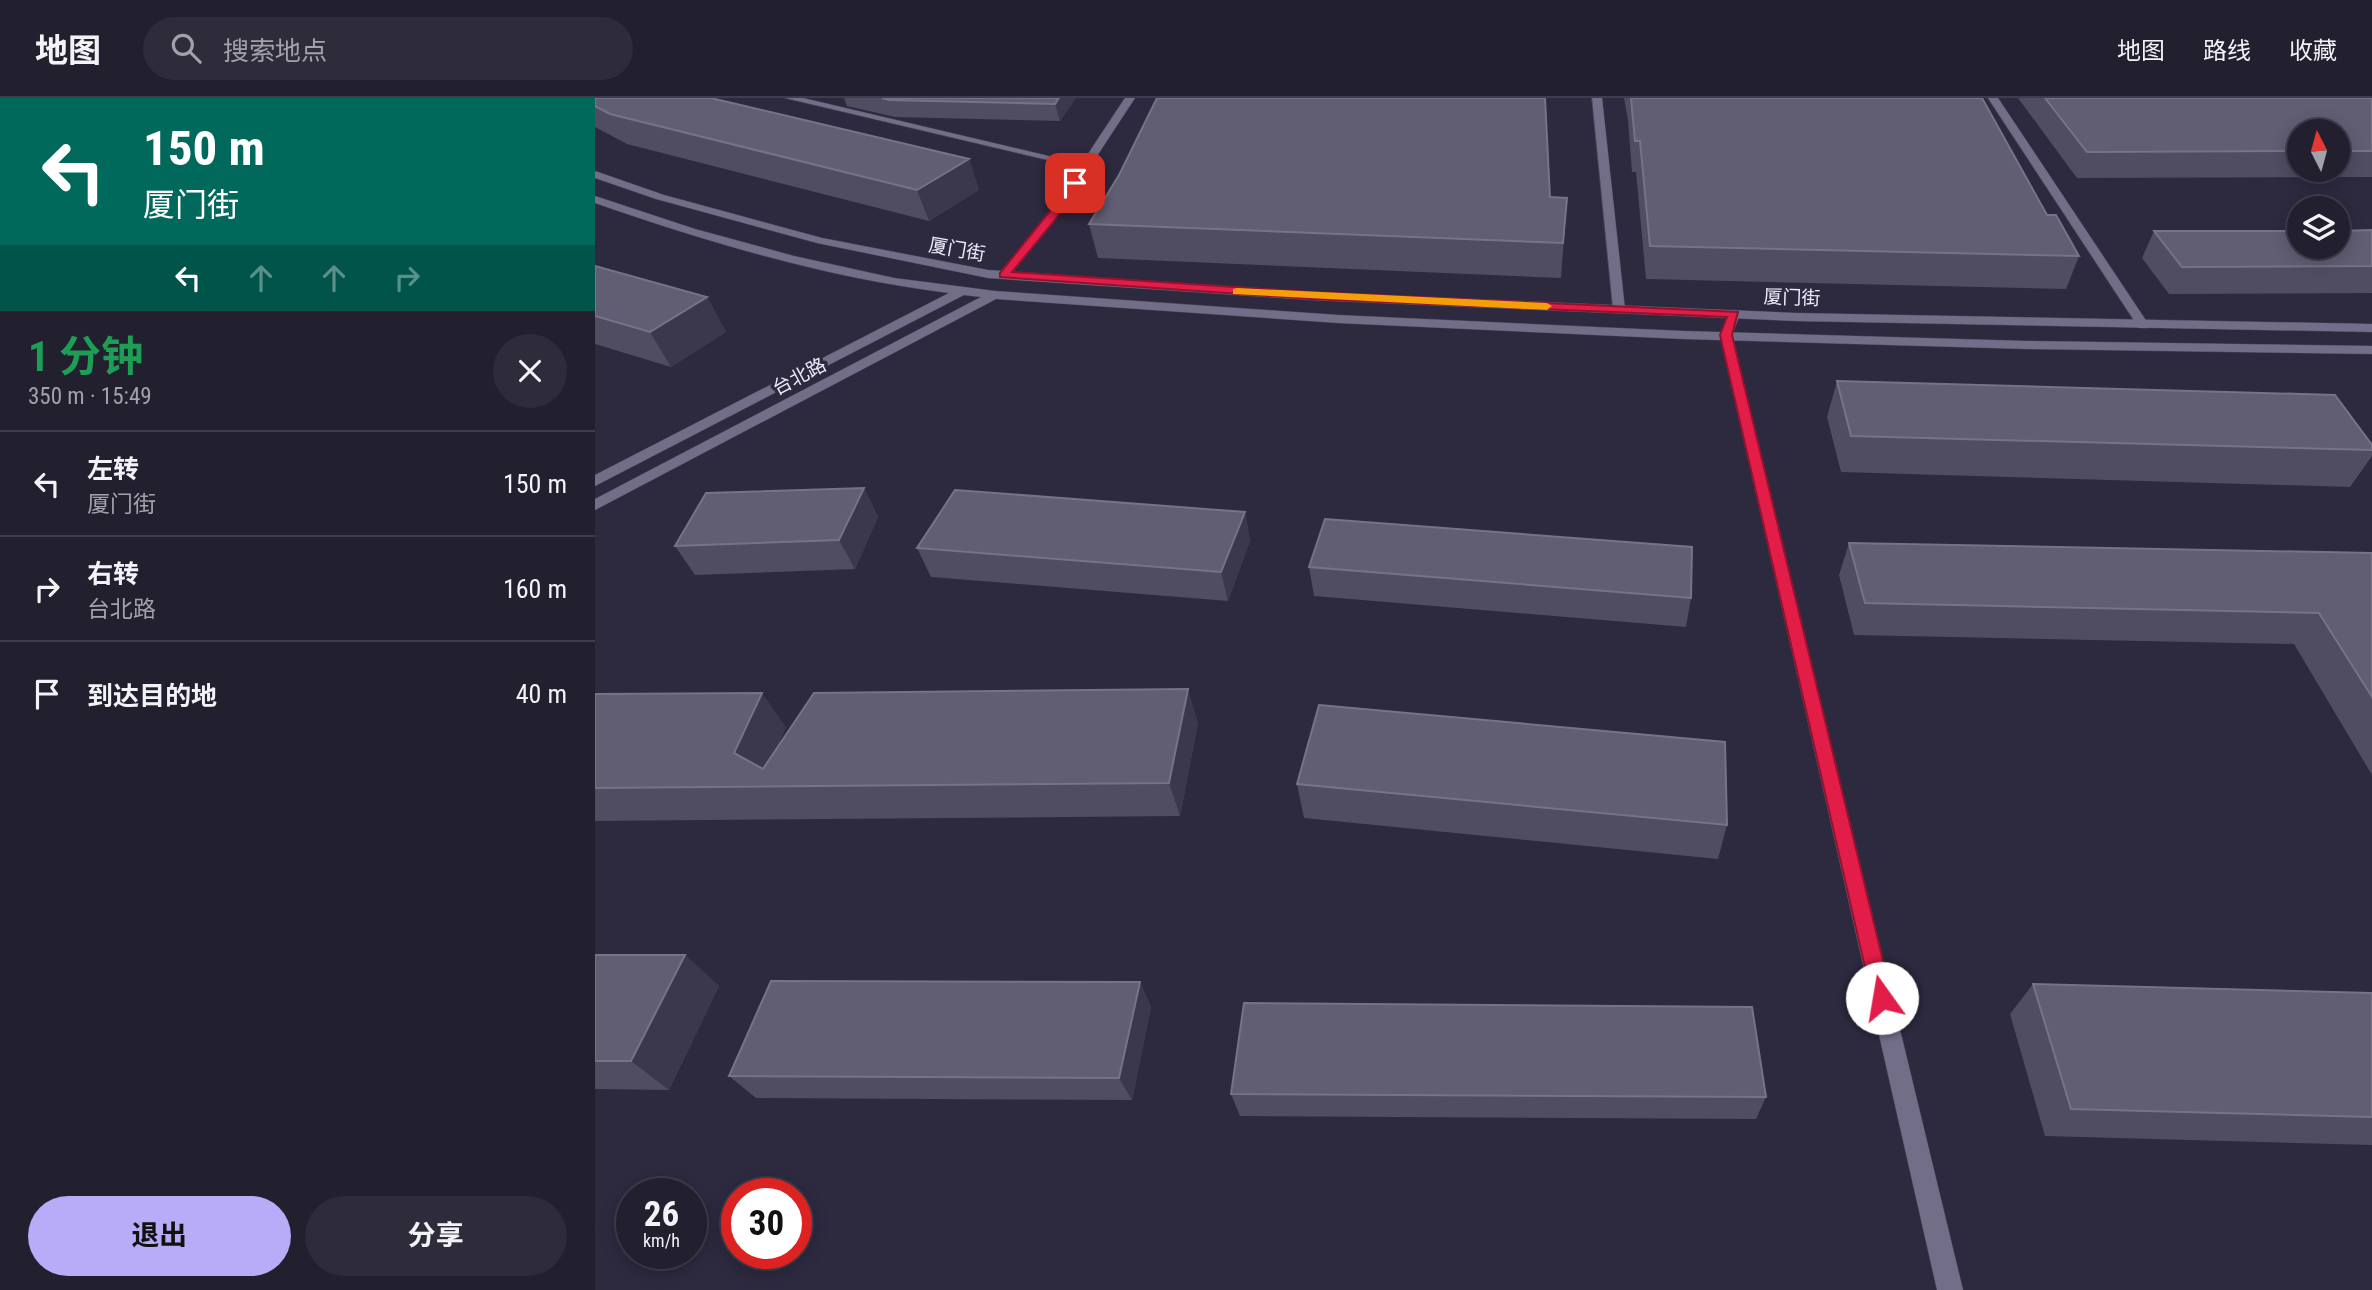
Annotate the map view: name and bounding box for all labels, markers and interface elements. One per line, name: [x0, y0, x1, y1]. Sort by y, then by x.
search box: [143, 17, 633, 80]
icon: search: [167, 29, 205, 67]
text: 地图: [35, 31, 101, 70]
text: 搜索地点: [223, 36, 327, 66]
text: 地图: [2117, 37, 2165, 65]
text: 路线: [2203, 37, 2251, 65]
text: 收藏: [2289, 37, 2337, 65]
north arrow: [2287, 119, 2350, 182]
map controls: [2287, 119, 2350, 259]
text: 150 m: [143, 120, 265, 177]
icon: left: [28, 126, 119, 217]
pin: [1045, 153, 1105, 213]
icon: arrive: [1056, 164, 1094, 202]
text: 厦门街: [143, 186, 239, 224]
button: layers: [2287, 196, 2350, 259]
street label: 厦门街: [927, 233, 987, 266]
icon: left: [169, 259, 207, 297]
icon: ahead: [242, 259, 280, 297]
icon: ahead: [315, 259, 353, 297]
icon: right: [388, 259, 426, 297]
street label: 厦门街: [1763, 285, 1821, 310]
text: 1 分钟: [28, 332, 143, 381]
button: close: [493, 334, 567, 408]
street label: 台北路: [769, 353, 830, 400]
text: 350 m · 15:49: [28, 383, 152, 410]
text: 左转: [87, 454, 139, 484]
icon: left: [28, 465, 66, 503]
text: 150 m: [503, 469, 567, 499]
text: 厦门街: [87, 491, 156, 518]
text: 右转: [87, 559, 139, 589]
icon: right: [28, 570, 66, 608]
text: 160 m: [503, 574, 567, 604]
text: 台北路: [87, 596, 156, 623]
icon: arrive: [28, 675, 66, 713]
text: 40 m: [516, 679, 567, 709]
text: 到达目的地: [87, 681, 217, 711]
position arrow: [1845, 961, 1919, 1035]
speed limit sign: 30: [721, 1178, 812, 1269]
text: 26: [644, 1194, 679, 1235]
button: 退出: [28, 1196, 291, 1276]
button: 分享: [305, 1196, 567, 1276]
text: km/h: [643, 1230, 680, 1251]

